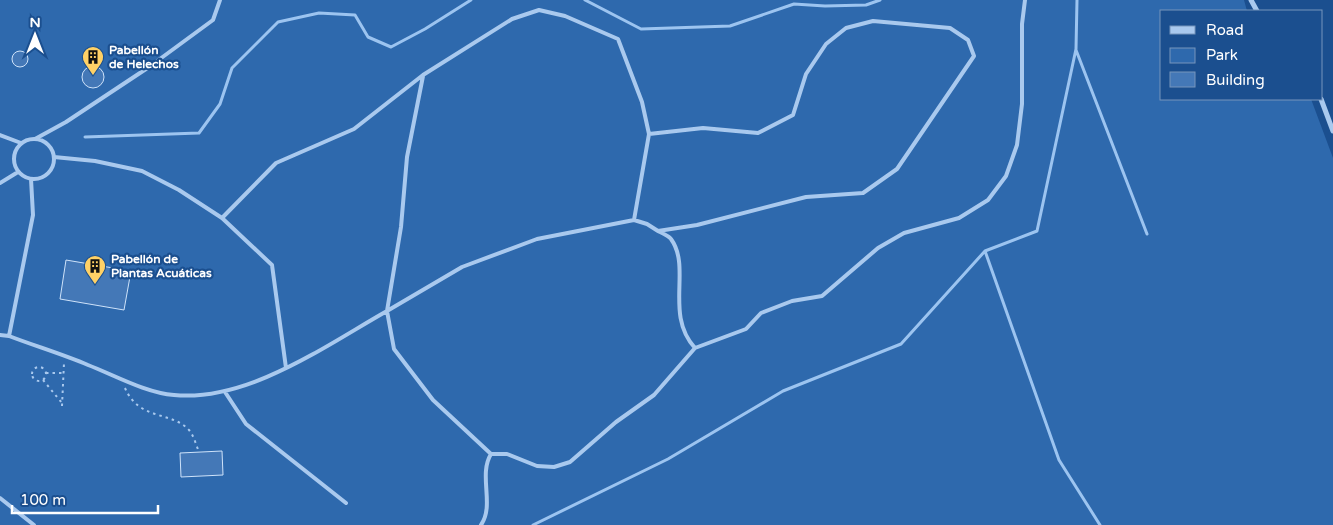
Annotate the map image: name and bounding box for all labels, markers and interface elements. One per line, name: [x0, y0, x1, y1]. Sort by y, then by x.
north arrow: [10, 10, 60, 60]
legend: [1160, 10, 1323, 100]
text: N: [29, 14, 41, 31]
text: Road: [1206, 21, 1244, 39]
place label: Pabellón de Helechos: [109, 43, 179, 71]
building icon: Pabellón de Helechos: [81, 45, 105, 76]
text: Park: [1206, 46, 1238, 64]
text: Building: [1206, 71, 1265, 89]
place label: Pabellón de Plantas Acuáticas: [111, 252, 212, 280]
building icon: Pabellón de Plantas Acuáticas: [83, 254, 107, 285]
scale bar: [12, 482, 159, 514]
text: 100 m: [20, 491, 66, 509]

